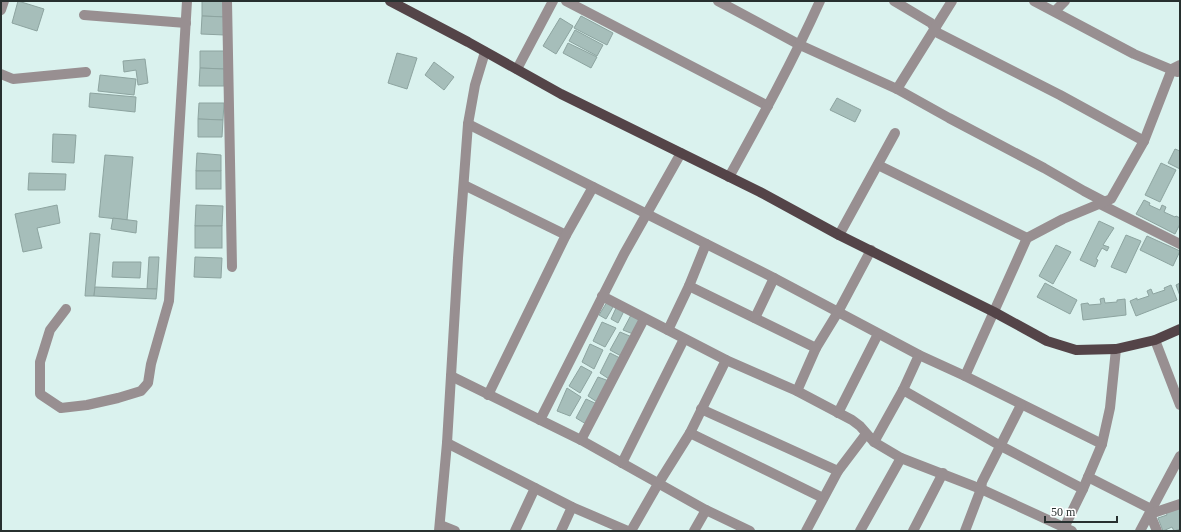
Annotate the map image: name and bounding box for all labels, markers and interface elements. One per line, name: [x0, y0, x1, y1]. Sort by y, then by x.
scale bar: [1045, 498, 1117, 524]
text: 50 m: [1051, 505, 1076, 519]

